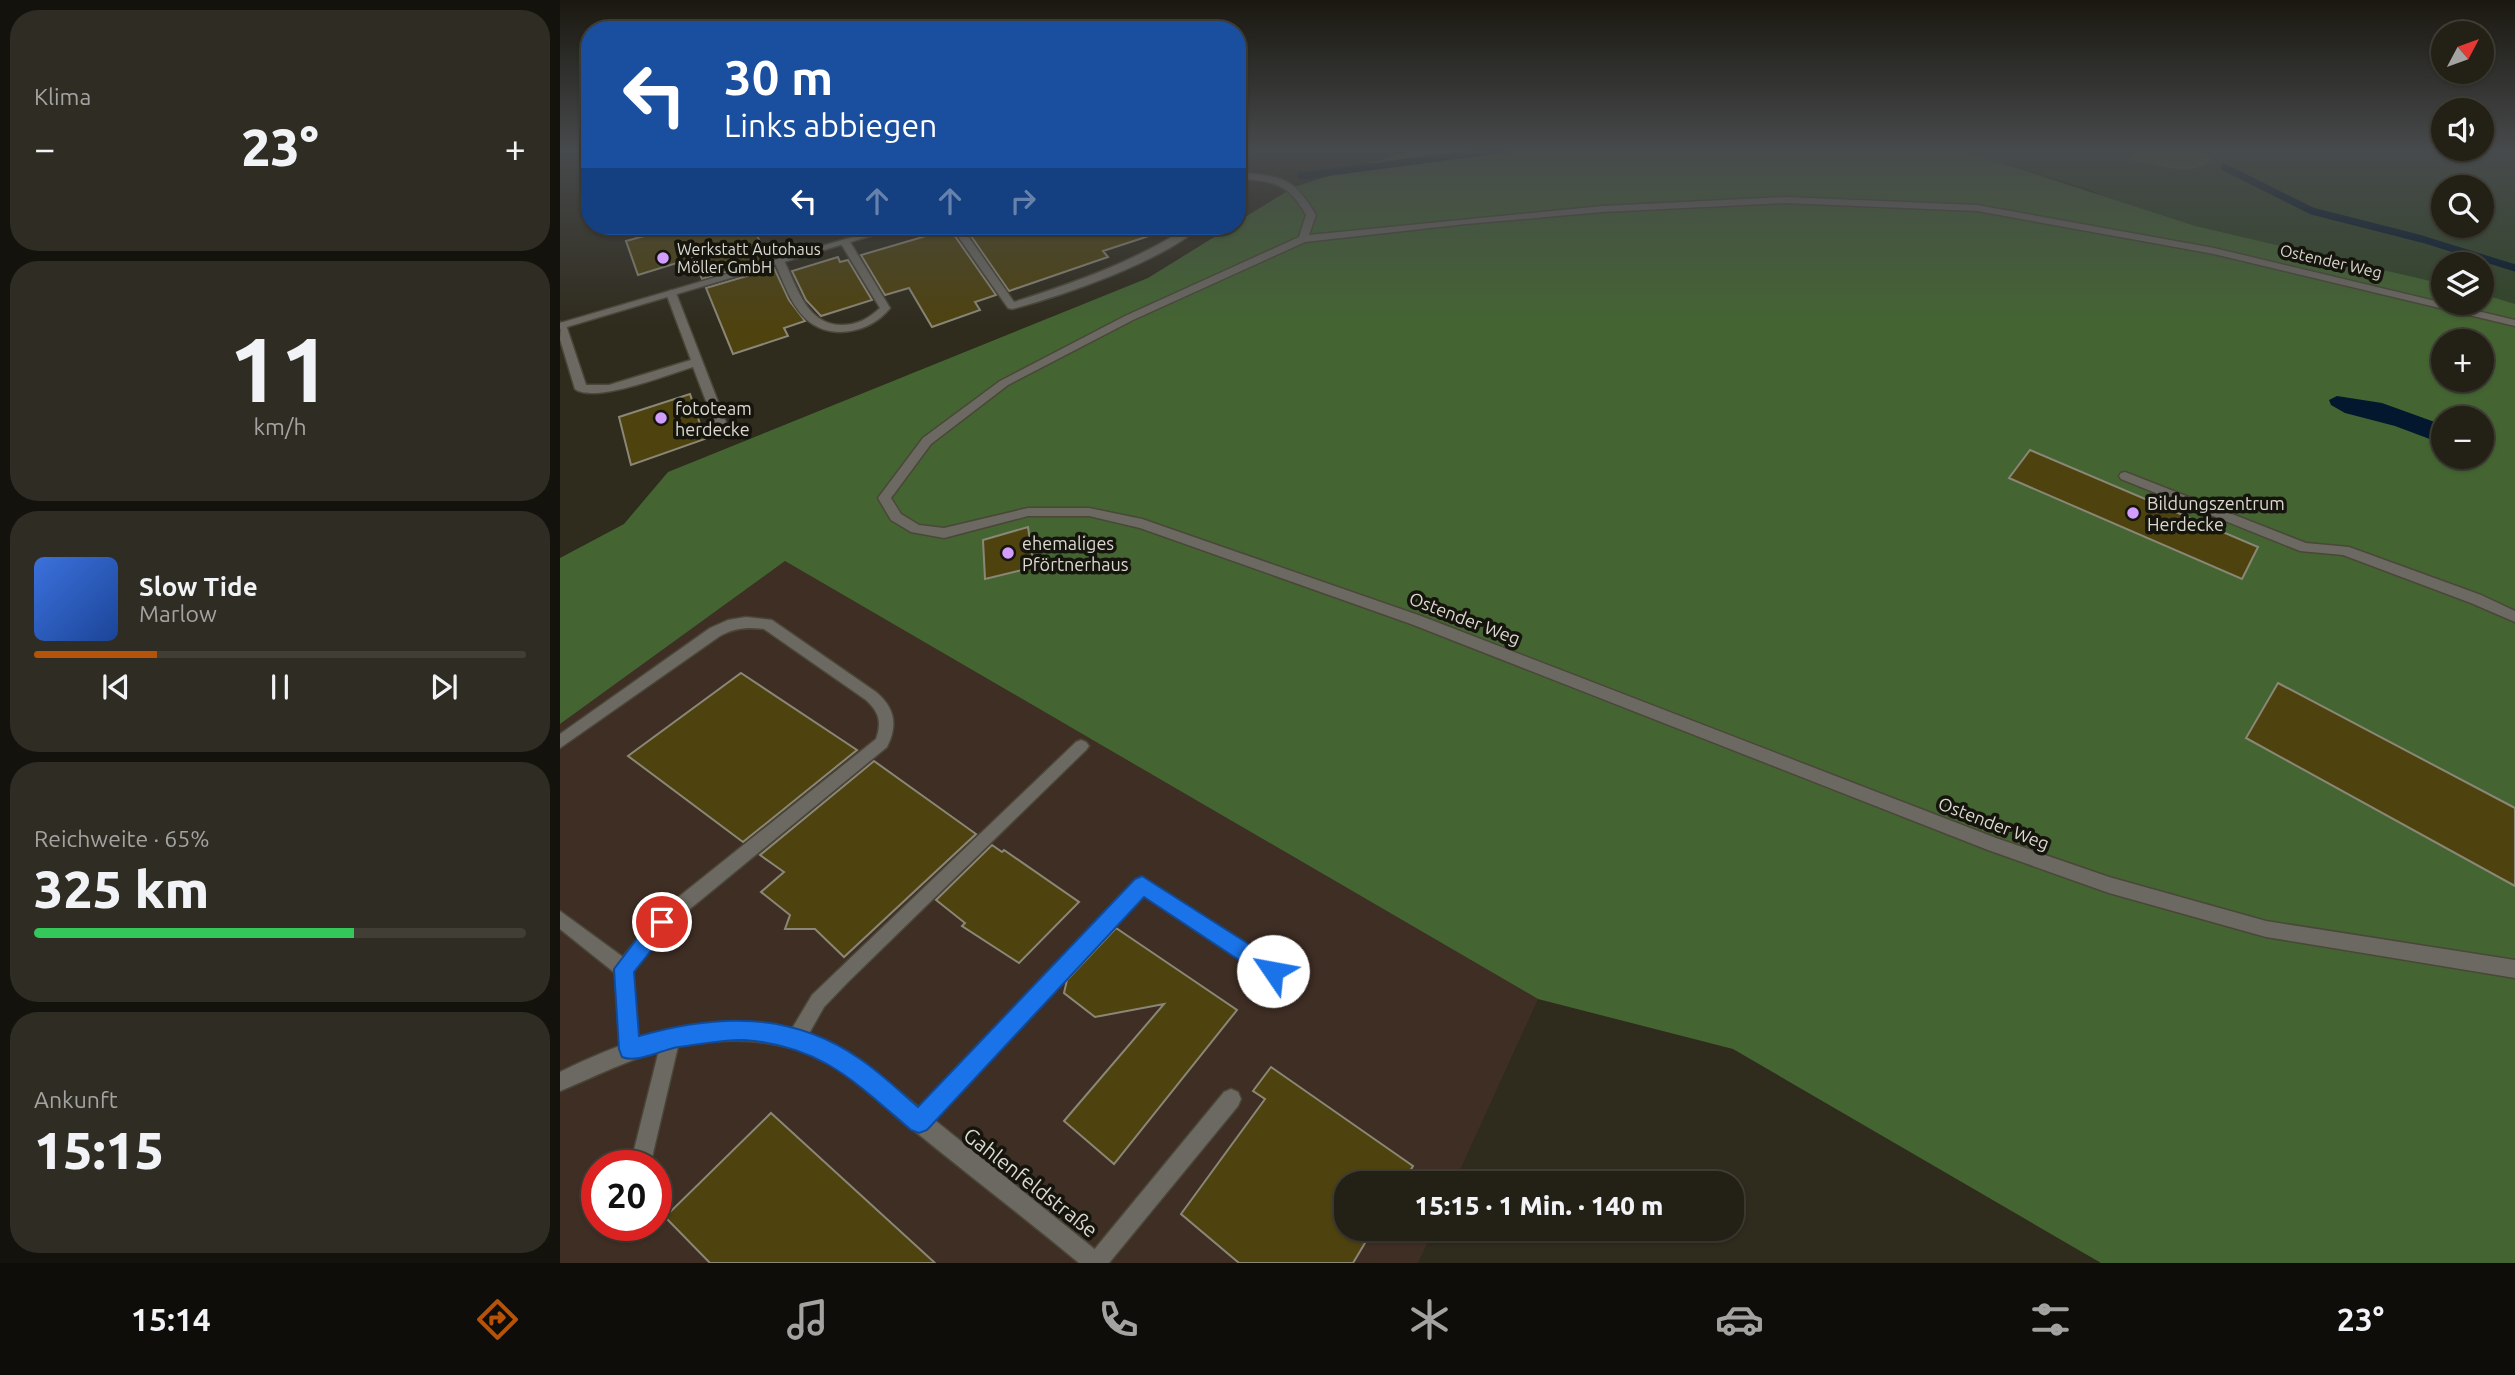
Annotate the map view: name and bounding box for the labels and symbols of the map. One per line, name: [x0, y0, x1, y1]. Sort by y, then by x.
north arrow: [2431, 21, 2494, 84]
place label: Werkstatt Autohaus Möller GmbH: [677, 240, 821, 276]
street label: Ostender Weg: [2278, 241, 2384, 281]
marker: Werkstatt Autohaus Möller GmbH: [655, 250, 671, 266]
place label: fototeam herdecke: [675, 398, 752, 439]
marker: fototeam herdecke: [653, 410, 669, 426]
place label: Bildungszentrum Herdecke: [2147, 493, 2285, 534]
marker: Bildungszentrum Herdecke: [2125, 505, 2141, 521]
place label: ehemaliges Pförtnerhaus: [1022, 533, 1129, 574]
marker: ehemaliges Pförtnerhaus: [1000, 545, 1016, 561]
street label: Ostender Weg: [1407, 588, 1523, 648]
street label: Ostender Weg: [1936, 793, 2052, 853]
pin: [632, 892, 692, 952]
position arrow: [1236, 934, 1310, 1008]
street label: Gahlenfeldstraße: [959, 1122, 1103, 1242]
speed limit sign: 20: [581, 1150, 672, 1241]

